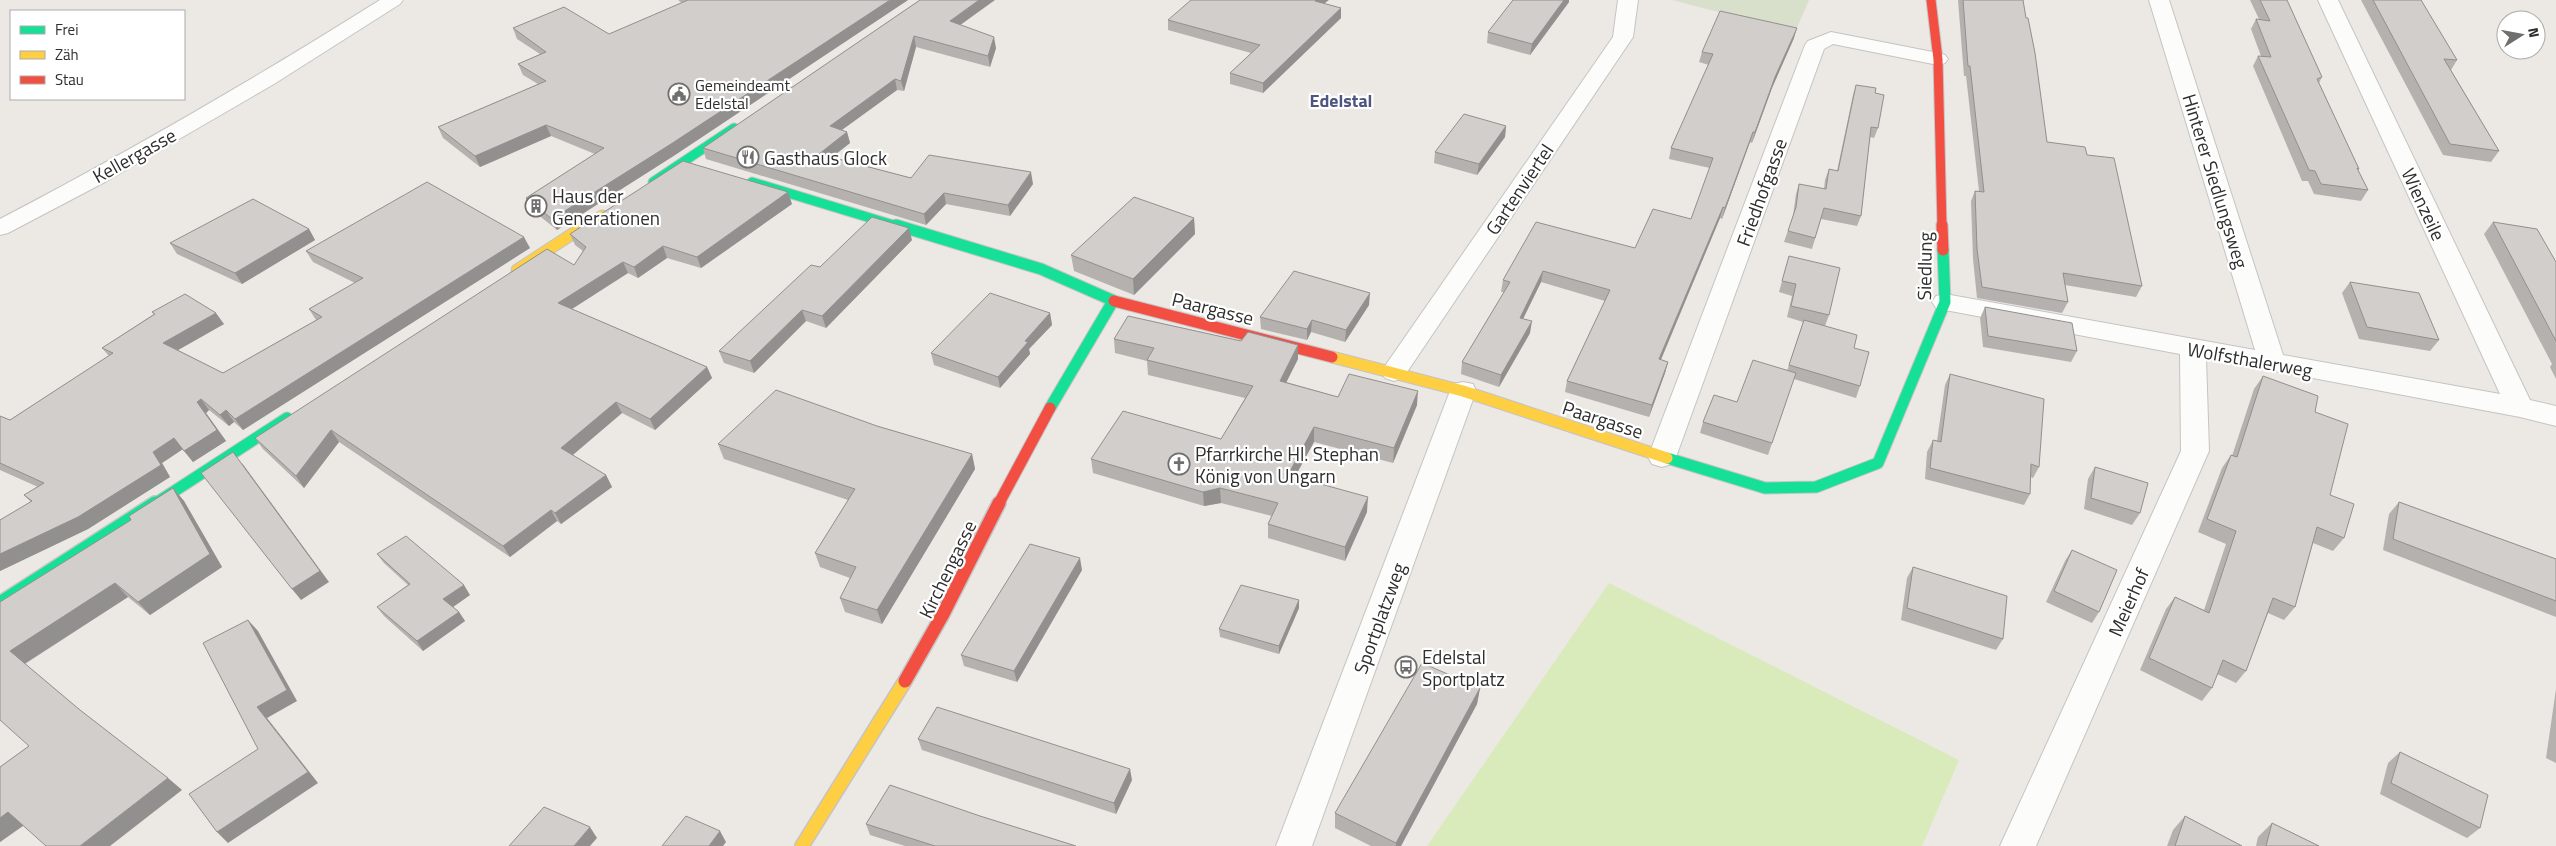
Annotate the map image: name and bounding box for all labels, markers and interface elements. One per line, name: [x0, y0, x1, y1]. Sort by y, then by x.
legend: [10, 10, 185, 100]
north arrow: [2496, 10, 2546, 60]
text: Frei: [55, 18, 78, 41]
text: N: [2523, 26, 2545, 39]
text: Zäh: [55, 43, 79, 66]
text: Stau: [55, 68, 84, 91]
place label: Gemeindeamt Edelstal: [695, 73, 790, 115]
public building icon: Gemeindeamt Edelstal: [667, 82, 691, 106]
district label: Edelstal: [1310, 87, 1372, 114]
street label: Hinterer Siedlungsweg: [2176, 90, 2256, 272]
street label: Kellergasse: [87, 120, 181, 190]
street label: Friedhofgasse: [1728, 134, 1794, 250]
street label: Gartenviertel: [1478, 138, 1560, 240]
place label: Gasthaus Glock: [764, 143, 887, 172]
restaurant icon: Gasthaus Glock: [736, 145, 760, 169]
street label: Wienzeile: [2395, 163, 2453, 245]
place label: Haus der Generationen: [552, 181, 660, 232]
building icon: Haus der Generationen: [524, 194, 548, 218]
street label: Siedlung: [1909, 231, 1939, 301]
street label: Paargasse: [1169, 284, 1257, 332]
street label: Wolfsthalerweg: [2185, 334, 2315, 384]
street label: Paargasse: [1559, 392, 1647, 446]
place label: Pfarrkirche Hl. Stephan König von Ungarn: [1195, 439, 1379, 490]
church icon: Pfarrkirche Hl. Stephan König von Ungarn: [1167, 452, 1191, 476]
street label: Kirchengasse: [911, 515, 983, 623]
street label: Sportplatzweg: [1345, 558, 1413, 678]
street label: Meierhof: [2100, 562, 2156, 641]
place label: Edelstal Sportplatz: [1422, 642, 1505, 693]
bus stop icon: Edelstal Sportplatz: [1394, 655, 1418, 679]

